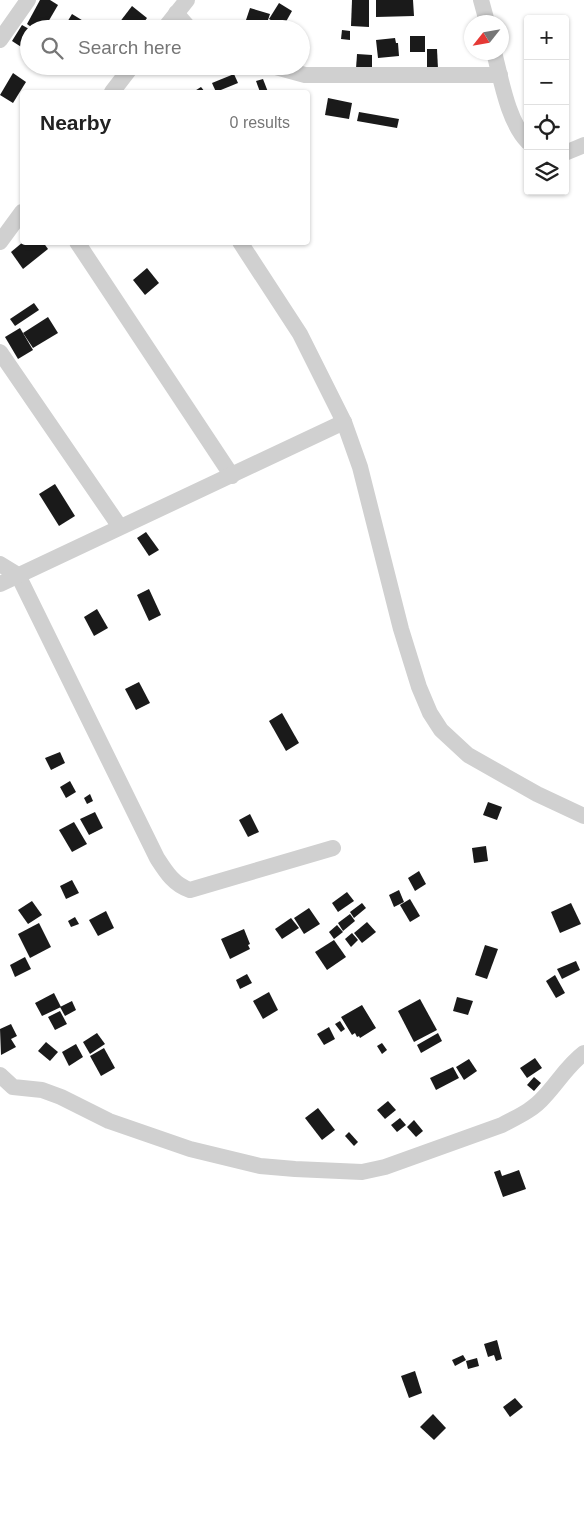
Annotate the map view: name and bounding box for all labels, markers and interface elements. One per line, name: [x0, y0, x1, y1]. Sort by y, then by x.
north arrow: [464, 15, 509, 60]
map controls: [524, 15, 569, 195]
button: +: [524, 15, 569, 60]
search box: [20, 20, 310, 75]
icon: search: [38, 34, 66, 62]
text: Search here: [78, 37, 182, 58]
button: −: [524, 60, 569, 105]
button: locate: [524, 105, 569, 150]
text: Nearby: [40, 111, 111, 134]
text: 0 results: [230, 114, 290, 131]
button: layers: [524, 150, 569, 195]

